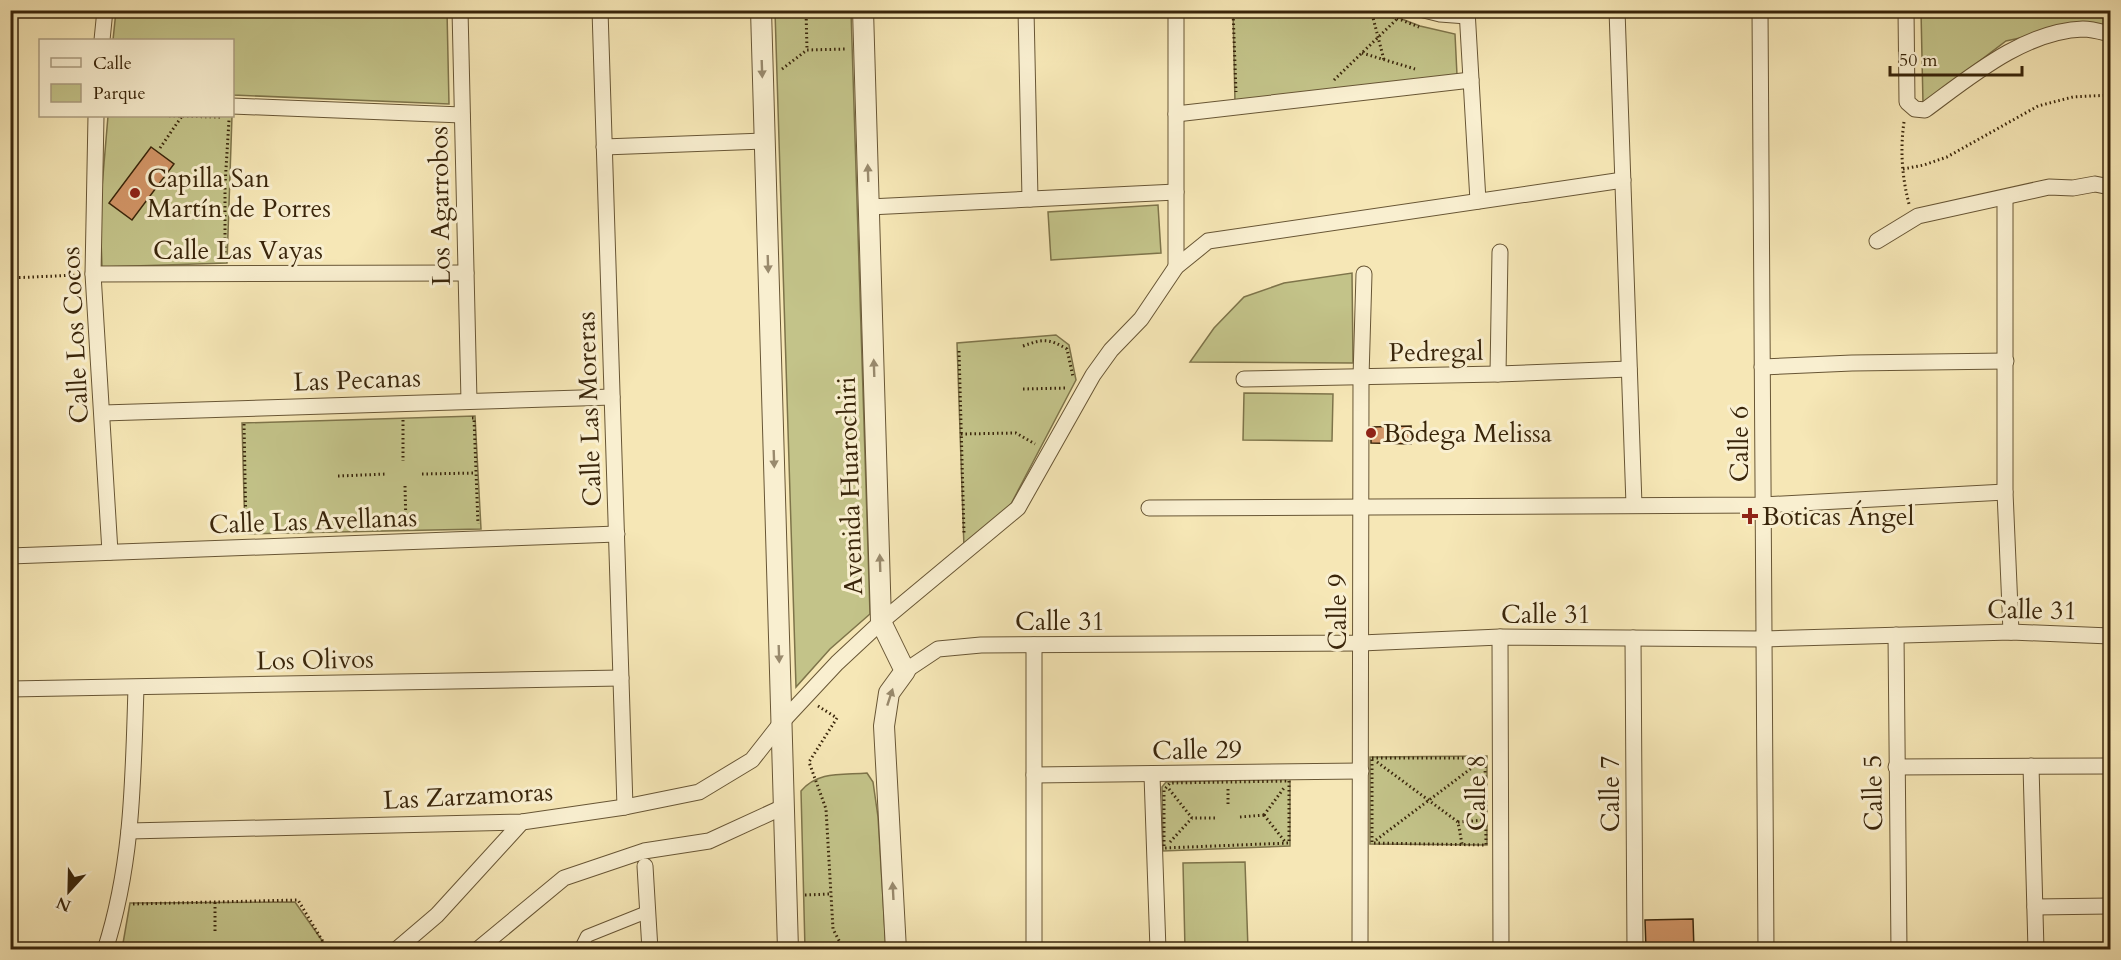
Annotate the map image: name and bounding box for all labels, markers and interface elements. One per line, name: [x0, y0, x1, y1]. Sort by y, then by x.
legend: [39, 39, 234, 117]
scale bar: [1890, 39, 2022, 77]
text: 50 m: [1899, 48, 1938, 73]
text: Calle: [93, 51, 132, 76]
one-way arrow: [758, 59, 767, 78]
text: Parque: [93, 81, 146, 106]
street label: Los Agarrobos: [421, 126, 459, 286]
place label: Capilla San Martín de Porres: [147, 161, 331, 226]
one-way arrow: [863, 164, 872, 183]
marker: Capilla San Martín de Porres: [128, 186, 142, 200]
street label: Calle Las Vayas: [153, 233, 323, 268]
street label: Calle Los Cocos: [53, 246, 97, 424]
one-way arrow: [763, 254, 773, 273]
street label: Calle Las Moreras: [568, 311, 610, 507]
street label: Pedregal: [1388, 334, 1484, 370]
one-way arrow: [869, 359, 878, 378]
street label: Las Pecanas: [293, 360, 421, 400]
street label: Avenida Huarochiri: [829, 376, 871, 596]
street label: Calle 6: [1722, 406, 1757, 482]
place label: Bodega Melissa: [1383, 416, 1552, 451]
marker: Bodega Melissa: [1364, 426, 1378, 440]
one-way arrow: [769, 449, 778, 468]
place label: Boticas Ángel: [1762, 499, 1915, 534]
street label: Calle Las Avellanas: [208, 500, 418, 542]
marker: Boticas Ángel: [1743, 509, 1757, 523]
one-way arrow: [875, 554, 884, 573]
street label: Calle 9: [1320, 574, 1355, 650]
street label: Calle 31: [1987, 592, 2077, 628]
street label: Calle 31: [1501, 597, 1591, 632]
street label: Calle 31: [1015, 604, 1105, 639]
street label: Los Olivos: [256, 641, 374, 679]
one-way arrow: [775, 644, 784, 663]
one-way arrow: [886, 688, 896, 706]
street label: Calle 29: [1152, 732, 1242, 768]
street label: Calle 5: [1855, 754, 1891, 832]
street label: Calle 8: [1459, 755, 1494, 831]
street label: Calle 7: [1593, 756, 1628, 832]
street label: Las Zarzamoras: [382, 774, 554, 818]
north arrow: [39, 861, 99, 921]
one-way arrow: [889, 882, 898, 901]
text: N: [53, 891, 74, 917]

